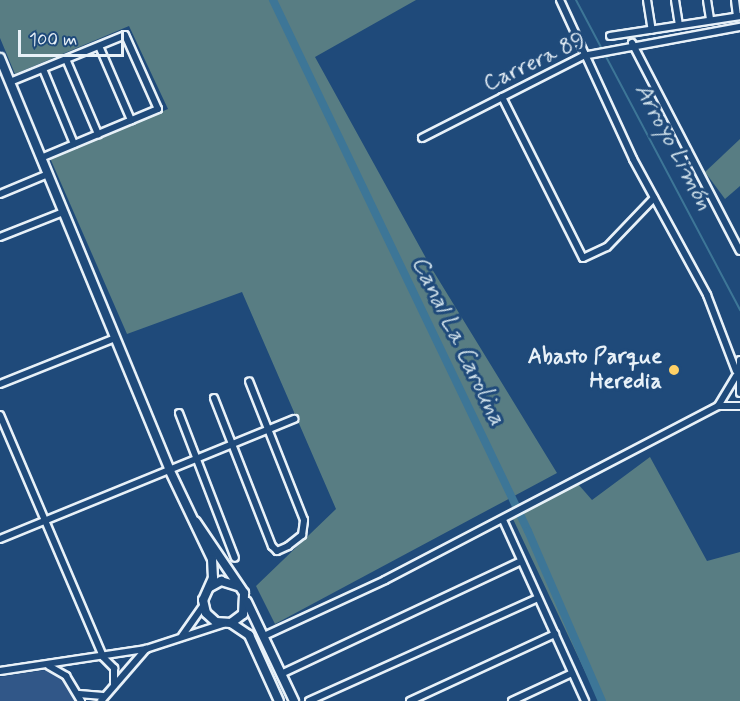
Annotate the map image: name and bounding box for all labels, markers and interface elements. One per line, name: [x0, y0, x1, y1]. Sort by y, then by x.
scale bar: [21, 18, 128, 56]
text: 100 m: [29, 28, 77, 52]
street label: Carrera 89: [480, 28, 590, 98]
water label: Arroyo Limón: [628, 79, 718, 215]
water label: Canal La Carolina: [404, 251, 512, 431]
place label: Abasto Parque Heredia: [533, 344, 662, 396]
marker: Abasto Parque Heredia: [667, 363, 681, 377]

